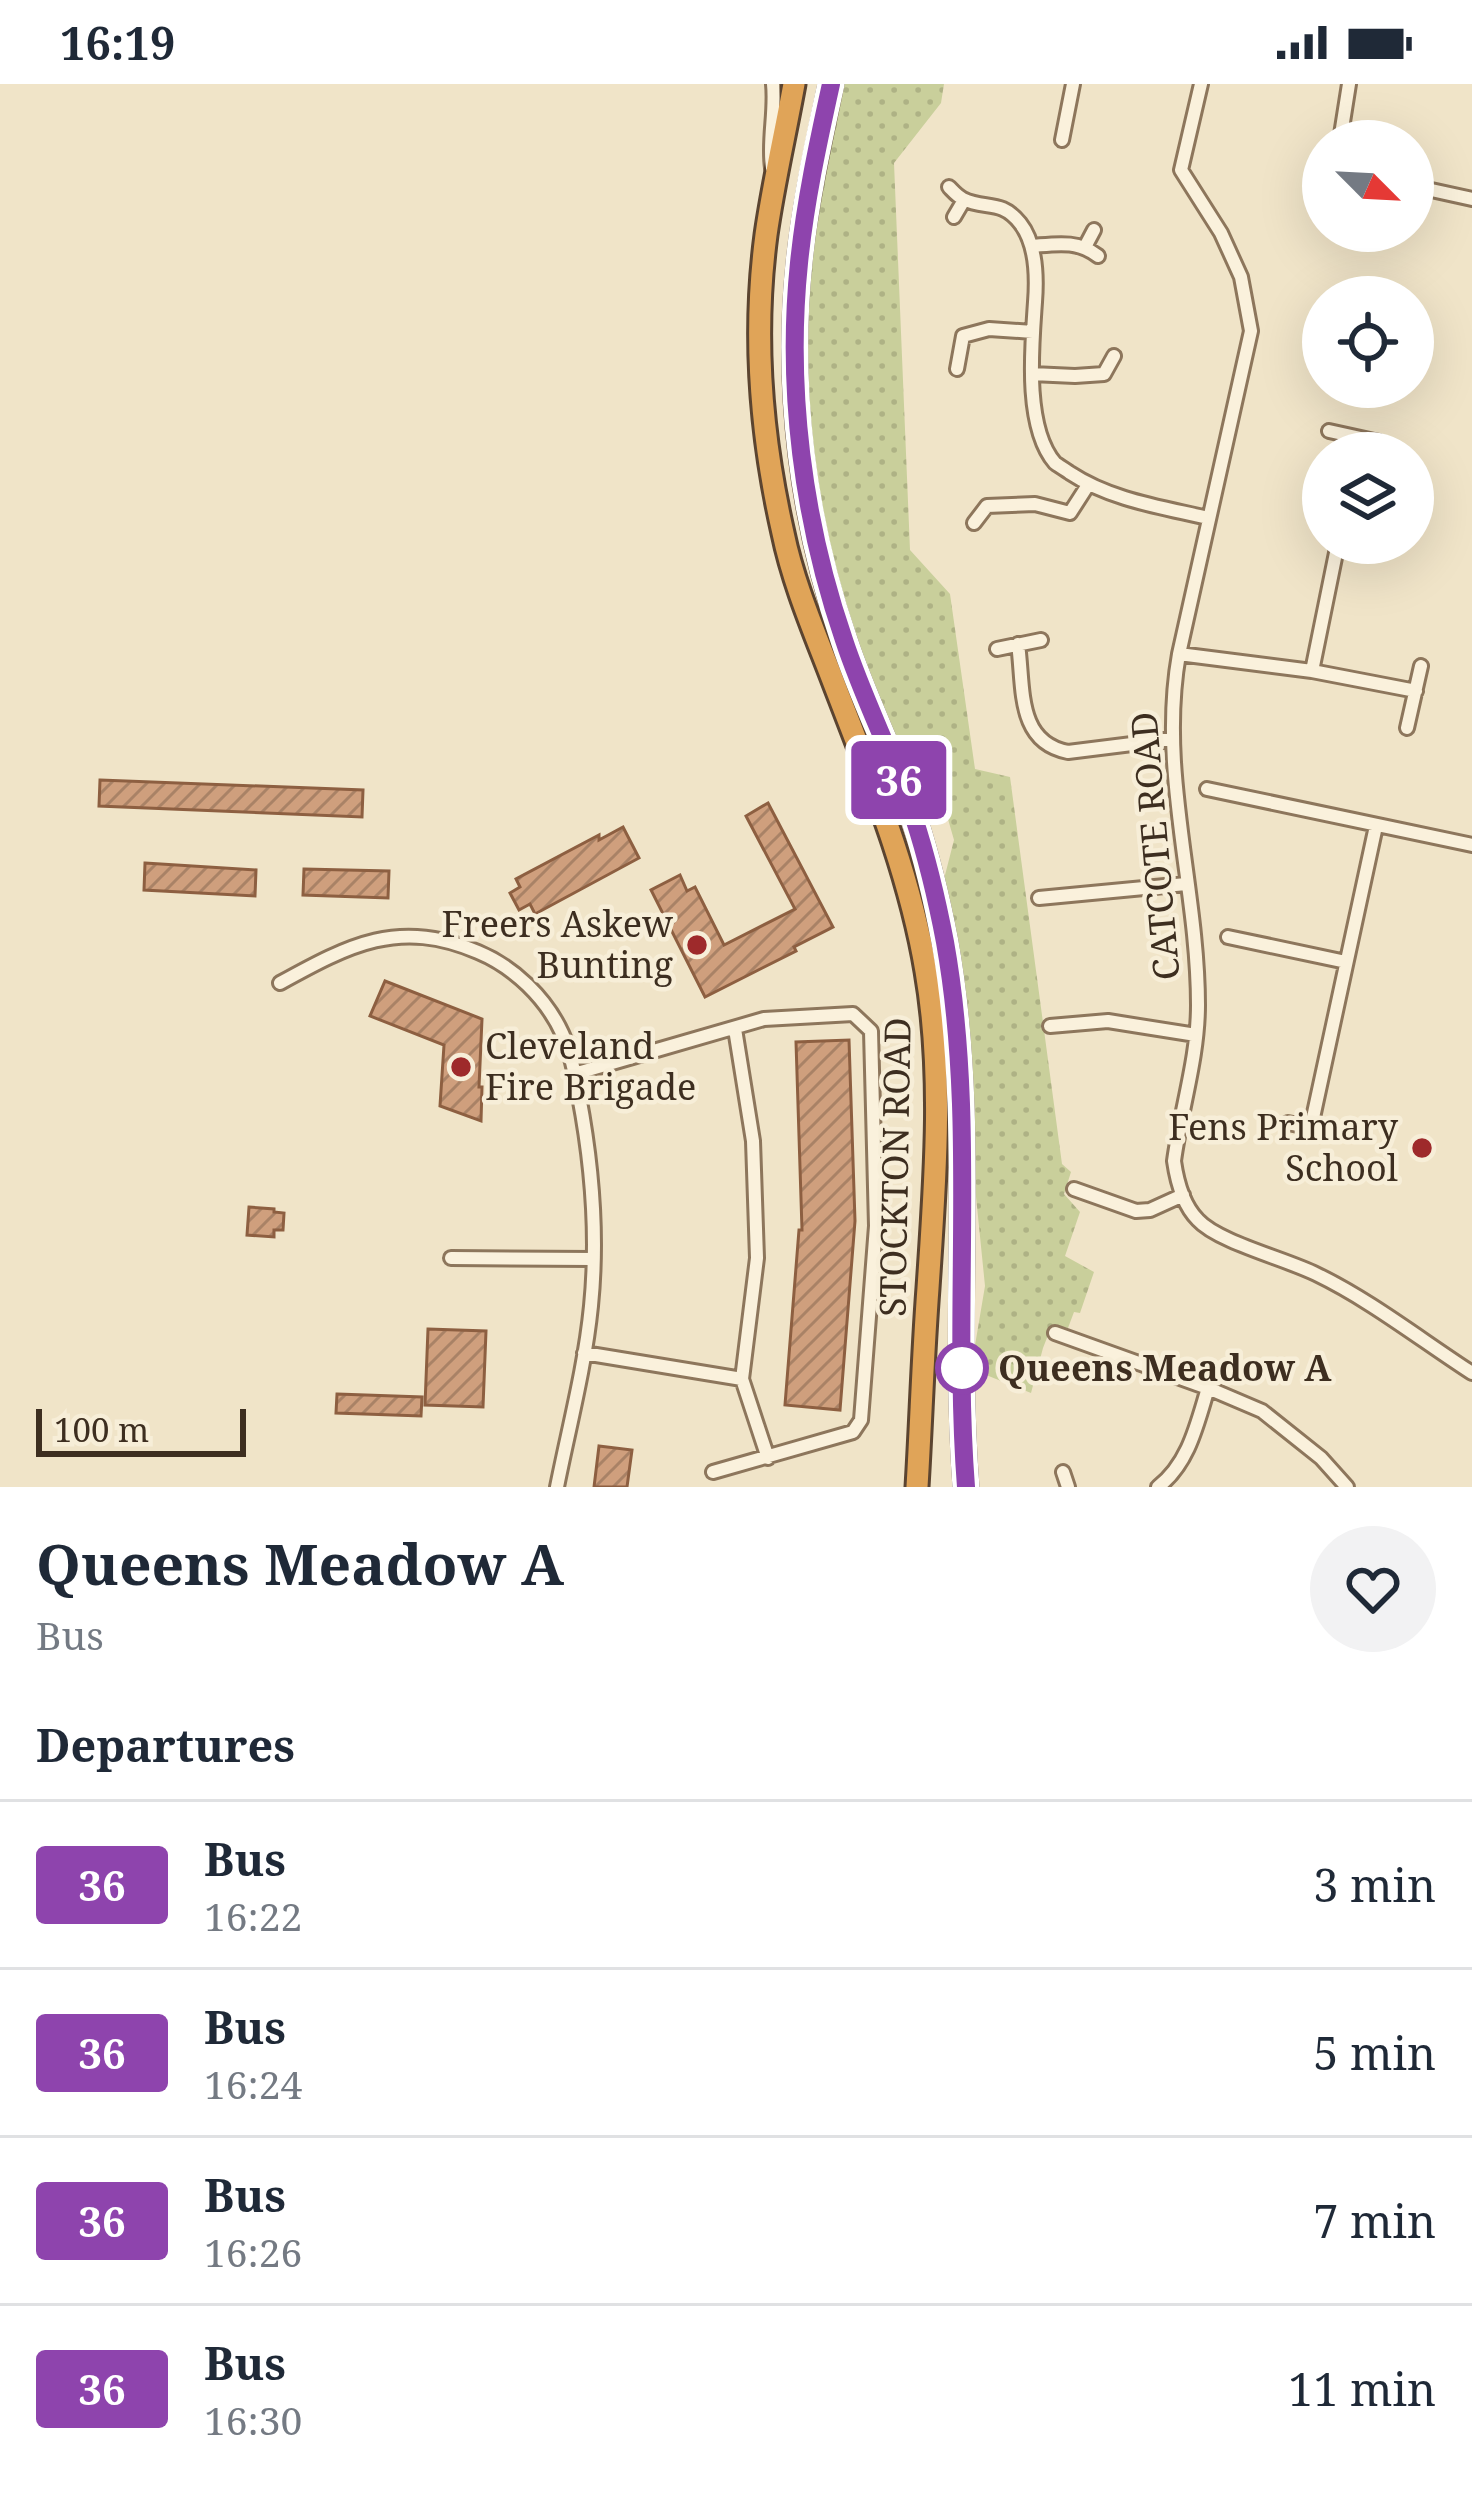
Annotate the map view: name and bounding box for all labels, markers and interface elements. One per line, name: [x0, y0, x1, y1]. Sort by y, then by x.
text: 16:19: [60, 12, 175, 73]
north arrow: [1302, 120, 1434, 252]
map controls: [1302, 120, 1434, 564]
button: locate: [1302, 276, 1434, 408]
button: layers: [1302, 432, 1434, 564]
street label: CATCOTE ROAD: [1118, 710, 1191, 982]
line badge: 36: [845, 741, 953, 819]
text: 36: [875, 751, 923, 808]
place label: Freers Askew Bunting: [441, 899, 673, 989]
marker: Freers Askew Bunting: [684, 932, 710, 958]
street label: STOCKTON ROAD: [867, 1017, 922, 1317]
place label: Cleveland Fire Brigade: [485, 1021, 696, 1111]
marker: Cleveland Fire Brigade: [448, 1054, 474, 1080]
place label: Fens Primary School: [1168, 1102, 1399, 1192]
marker: Fens Primary School: [1409, 1135, 1435, 1161]
marker: Queens Meadow A: [937, 1343, 987, 1393]
place label: Queens Meadow A: [998, 1343, 1332, 1392]
scale bar: [36, 1403, 246, 1456]
text: 100 m: [54, 1407, 149, 1452]
text: Queens Meadow A: [36, 1524, 564, 1602]
button: heart: [1310, 1526, 1436, 1652]
text: Bus: [36, 1608, 104, 1661]
text: Departures: [36, 1714, 295, 1775]
text: Bus: [204, 1828, 286, 1889]
text: 3 min: [1313, 1854, 1436, 1915]
text: 36: [78, 1856, 126, 1913]
text: 16:22: [204, 1889, 302, 1942]
text: Bus: [204, 1996, 286, 2057]
text: 5 min: [1313, 2022, 1436, 2083]
text: 36: [78, 2024, 126, 2081]
text: 16:24: [204, 2057, 302, 2110]
text: Bus: [204, 2164, 286, 2225]
text: 7 min: [1313, 2190, 1436, 2251]
text: 36: [78, 2192, 126, 2249]
text: 16:26: [204, 2225, 302, 2278]
text: Bus: [204, 2332, 286, 2393]
text: 11 min: [1288, 2358, 1436, 2419]
text: 36: [78, 2360, 126, 2417]
text: 16:30: [204, 2393, 302, 2446]

